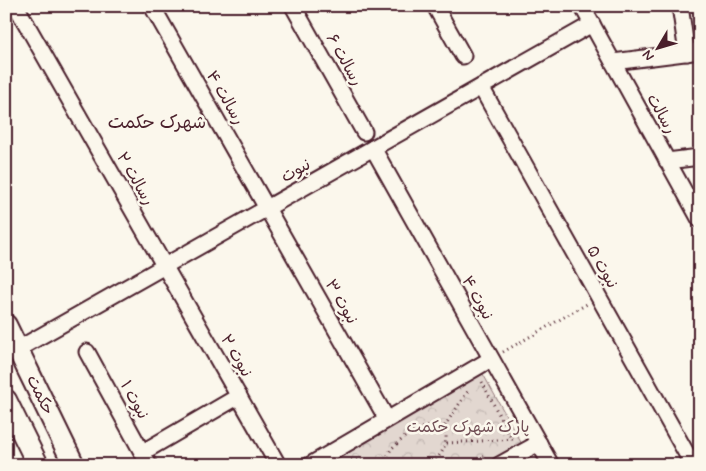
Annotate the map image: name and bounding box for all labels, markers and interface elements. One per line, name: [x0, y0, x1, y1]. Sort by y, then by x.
north arrow: [634, 22, 684, 72]
street label: رسالت ۶: [321, 30, 367, 90]
text: N: [639, 46, 659, 65]
street label: رسالت ۴: [201, 67, 249, 129]
street label: رسالت: [641, 90, 681, 138]
district label: شهرک حکمت: [108, 111, 206, 135]
street label: رسالت ۲: [111, 149, 159, 209]
street label: نبوت: [277, 154, 315, 188]
street label: نبوت ۵: [582, 242, 622, 292]
street label: نبوت ۴: [456, 272, 498, 324]
street label: نبوت ۳: [320, 276, 362, 328]
street label: نبوت ۲: [215, 331, 257, 381]
street label: حکمت: [21, 372, 59, 418]
street label: نبوت ۱: [115, 377, 153, 423]
park label: پارک شهرک حکمت: [407, 417, 529, 438]

